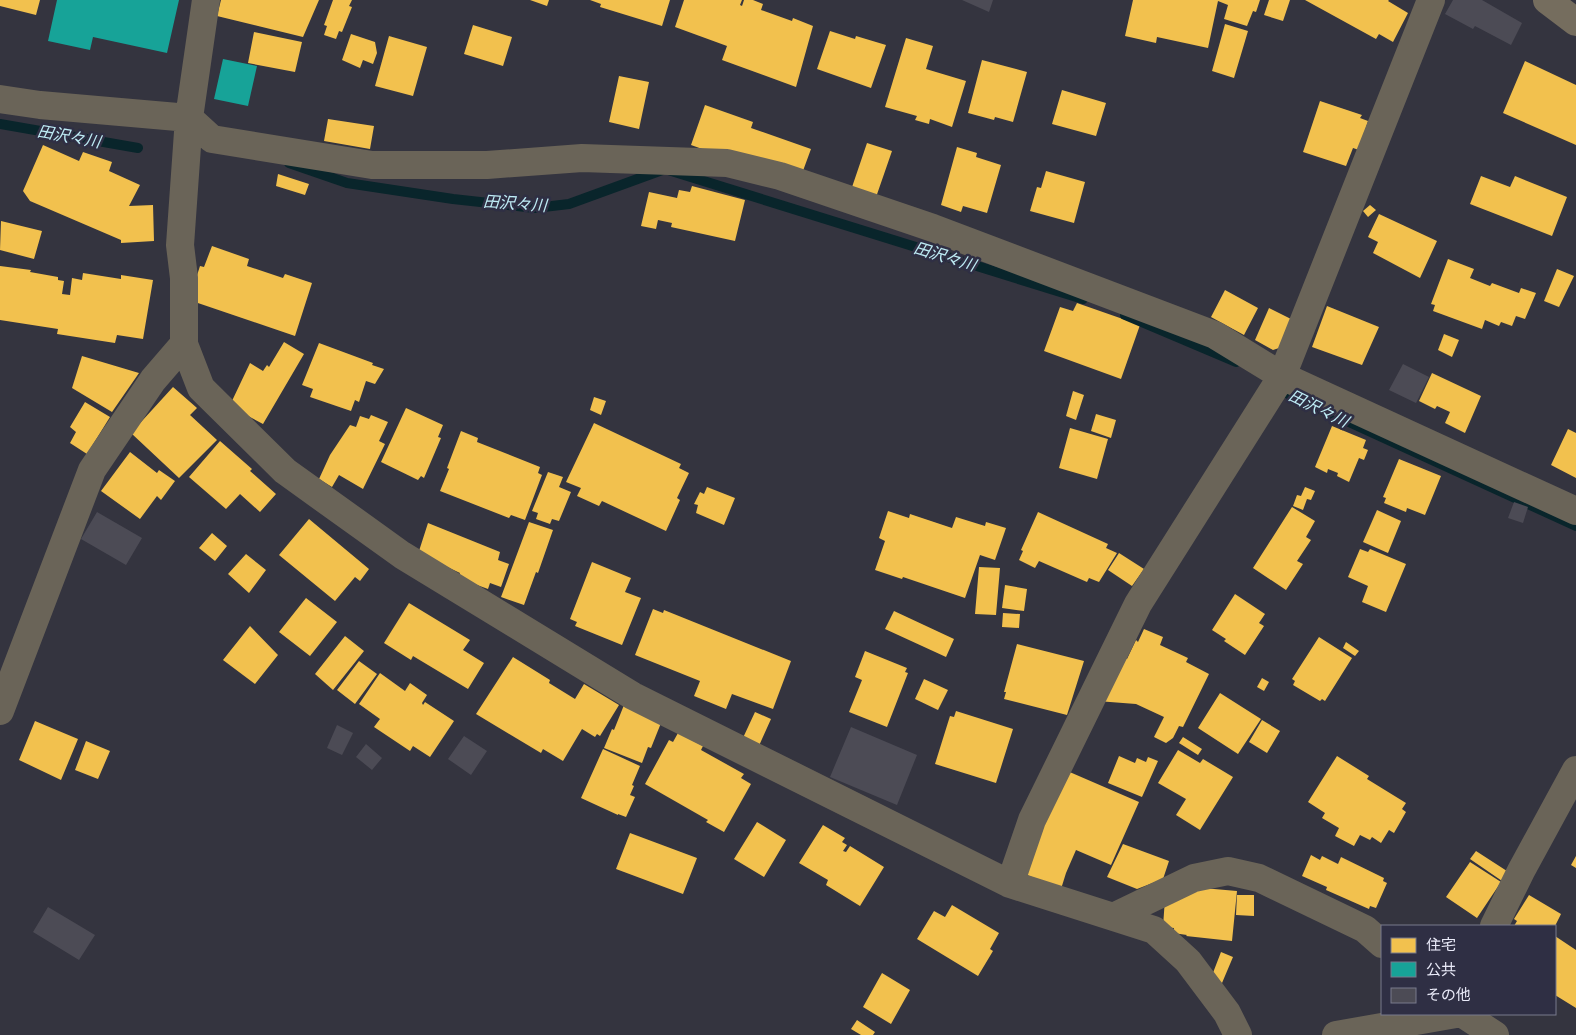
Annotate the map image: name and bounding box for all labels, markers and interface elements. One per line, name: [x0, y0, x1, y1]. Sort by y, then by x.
water label: 田沢々川: [36, 121, 104, 152]
water label: 田沢々川: [482, 191, 550, 215]
water label: 田沢々川: [911, 237, 980, 276]
water label: 田沢々川: [1286, 385, 1354, 432]
legend: [1381, 925, 1556, 1015]
text: 住宅: [1426, 935, 1456, 954]
text: 公共: [1426, 960, 1456, 979]
text: その他: [1426, 985, 1471, 1004]

